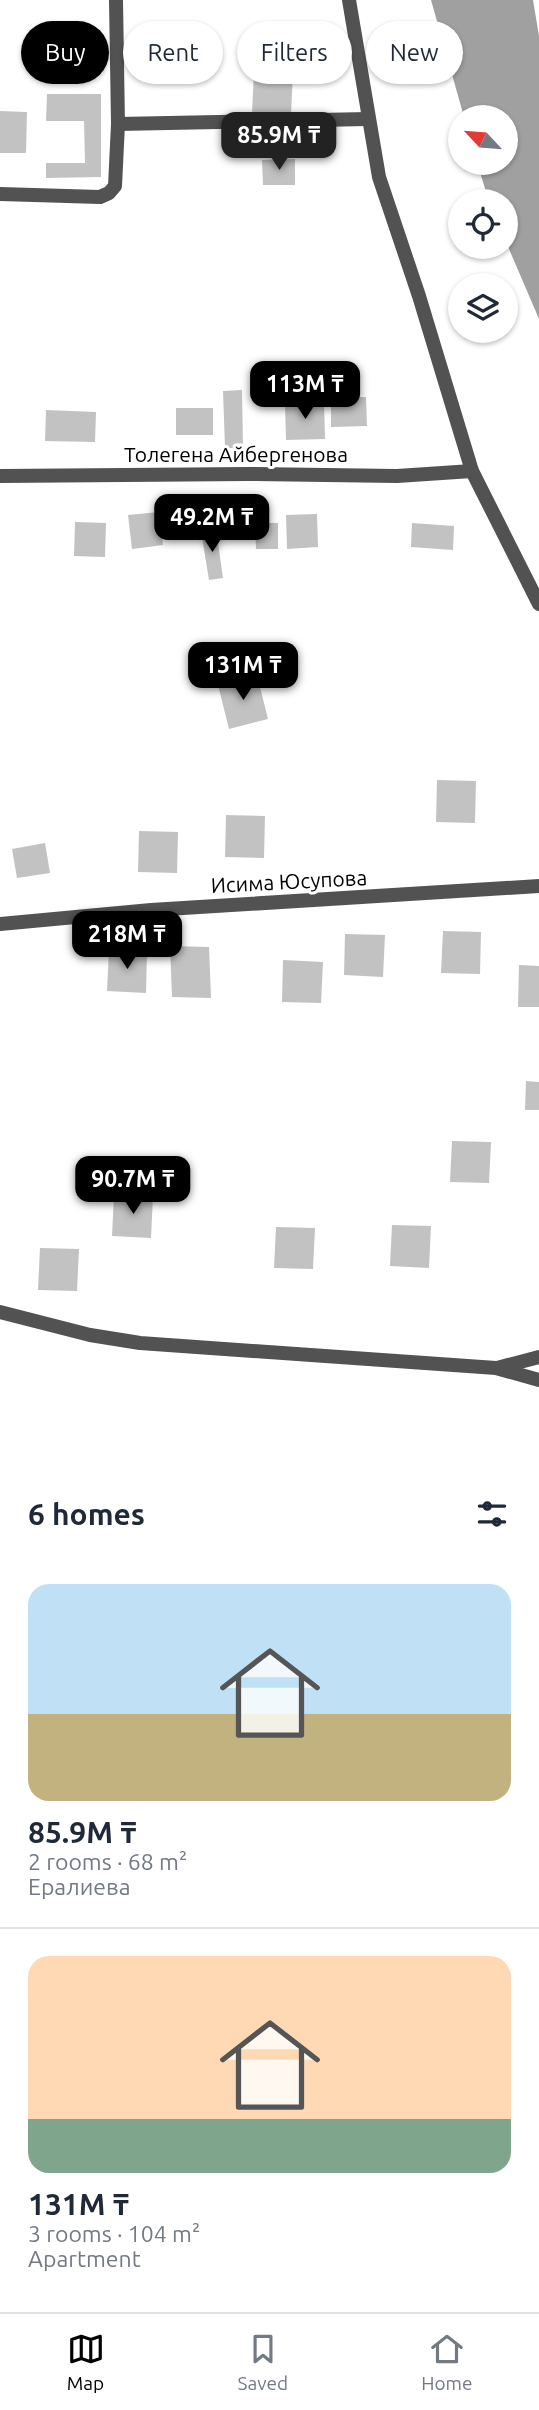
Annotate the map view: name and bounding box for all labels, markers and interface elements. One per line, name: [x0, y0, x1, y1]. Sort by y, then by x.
chip: Buy: [21, 21, 109, 84]
chip: Rent: [123, 21, 223, 84]
chip: Filters: [237, 21, 352, 84]
chip: New: [366, 21, 463, 84]
north arrow: [448, 105, 518, 175]
map controls: [448, 105, 518, 343]
pin: 85.9M ₸: [214, 113, 344, 172]
text: 85.9M ₸: [237, 122, 321, 147]
button: locate: [448, 189, 518, 259]
button: layers: [448, 273, 518, 343]
pin: 113M ₸: [248, 362, 362, 421]
text: 113M ₸: [266, 371, 344, 396]
street label: Толегена Айбергенова: [124, 442, 348, 466]
pin: 49.2M ₸: [147, 494, 277, 554]
text: 49.2M ₸: [170, 504, 254, 529]
pin: 131M ₸: [186, 642, 300, 702]
text: 131M ₸: [204, 652, 282, 677]
street label: Исима Юсупова: [210, 865, 368, 897]
pin: 218M ₸: [70, 912, 184, 971]
text: 218M ₸: [88, 921, 166, 946]
pin: 90.7M ₸: [68, 1156, 198, 1216]
text: 90.7M ₸: [91, 1166, 175, 1191]
icon: filters: [473, 1495, 511, 1533]
text: 6 homes: [28, 1497, 145, 1531]
icon: home: [207, 1630, 333, 1756]
text: 85.9M ₸: [28, 1815, 137, 1849]
text: 2 rooms · 68 m²: [28, 1849, 187, 1874]
text: Ералиева: [28, 1874, 130, 1899]
icon: home: [207, 2002, 333, 2128]
text: 131M ₸: [28, 2187, 130, 2221]
text: 3 rooms · 104 m²: [28, 2221, 200, 2246]
text: Apartment: [28, 2246, 141, 2271]
tab: Map: [67, 2330, 105, 2394]
tab: Saved: [238, 2330, 288, 2394]
tab: Home: [421, 2330, 472, 2394]

